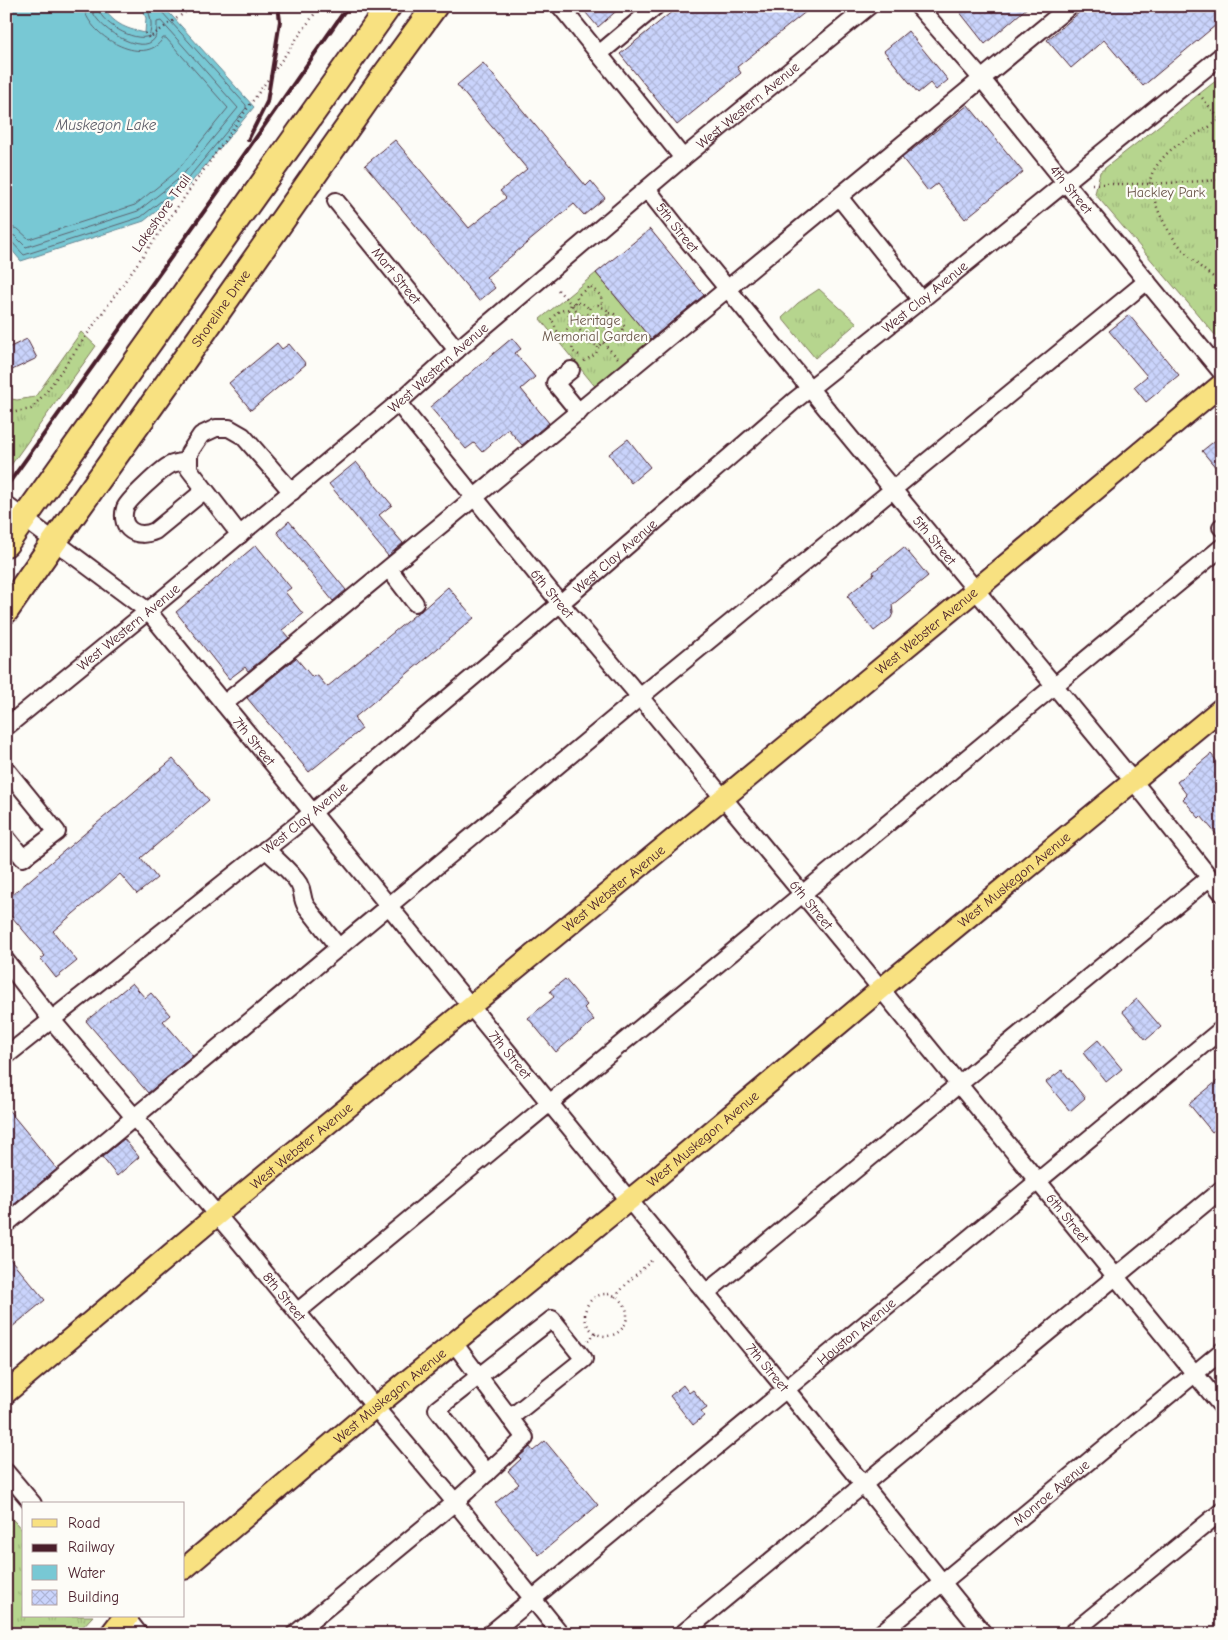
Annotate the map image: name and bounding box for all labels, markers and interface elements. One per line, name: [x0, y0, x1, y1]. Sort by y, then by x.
street label: West Western Avenue: [693, 58, 803, 153]
water label: Muskegon Lake: [55, 116, 157, 134]
street label: 4th Street: [1046, 162, 1096, 218]
street label: Lakeshore Trail: [128, 171, 195, 256]
park label: Hackley Park: [1127, 184, 1206, 201]
street label: 5th Street: [652, 199, 703, 257]
street label: Mart Street: [368, 244, 425, 308]
street label: West Clay Avenue: [879, 257, 971, 337]
street label: Shoreline Drive: [188, 267, 254, 351]
park label: Heritage Memorial Garden: [542, 312, 648, 345]
street label: West Western Avenue: [385, 319, 492, 417]
street label: 5th Street: [909, 512, 960, 569]
street label: West Clay Avenue: [570, 516, 661, 597]
street label: 6th Street: [527, 565, 578, 623]
street label: West Western Avenue: [74, 580, 183, 675]
street label: West Webster Avenue: [872, 584, 981, 678]
street label: 7th Street: [229, 713, 279, 770]
street label: West Clay Avenue: [259, 778, 351, 858]
street label: West Muskegon Avenue: [954, 829, 1074, 931]
street label: West Webster Avenue: [559, 841, 669, 936]
street label: 6th Street: [786, 877, 837, 934]
street label: 7th Street: [485, 1027, 535, 1084]
street label: West Muskegon Avenue: [644, 1087, 762, 1191]
street label: West Webster Avenue: [247, 1099, 356, 1193]
street label: 6th Street: [1042, 1190, 1093, 1247]
street label: 8th Street: [259, 1269, 310, 1326]
street label: Houston Avenue: [814, 1294, 899, 1369]
street label: 7th Street: [742, 1340, 793, 1396]
street label: West Muskegon Avenue: [330, 1345, 450, 1447]
street label: Monroe Avenue: [1010, 1456, 1093, 1529]
legend: [22, 1502, 185, 1618]
text: Road: [68, 1514, 100, 1532]
text: Railway: [68, 1538, 115, 1556]
text: Water: [68, 1564, 105, 1582]
text: Building: [68, 1588, 119, 1606]

